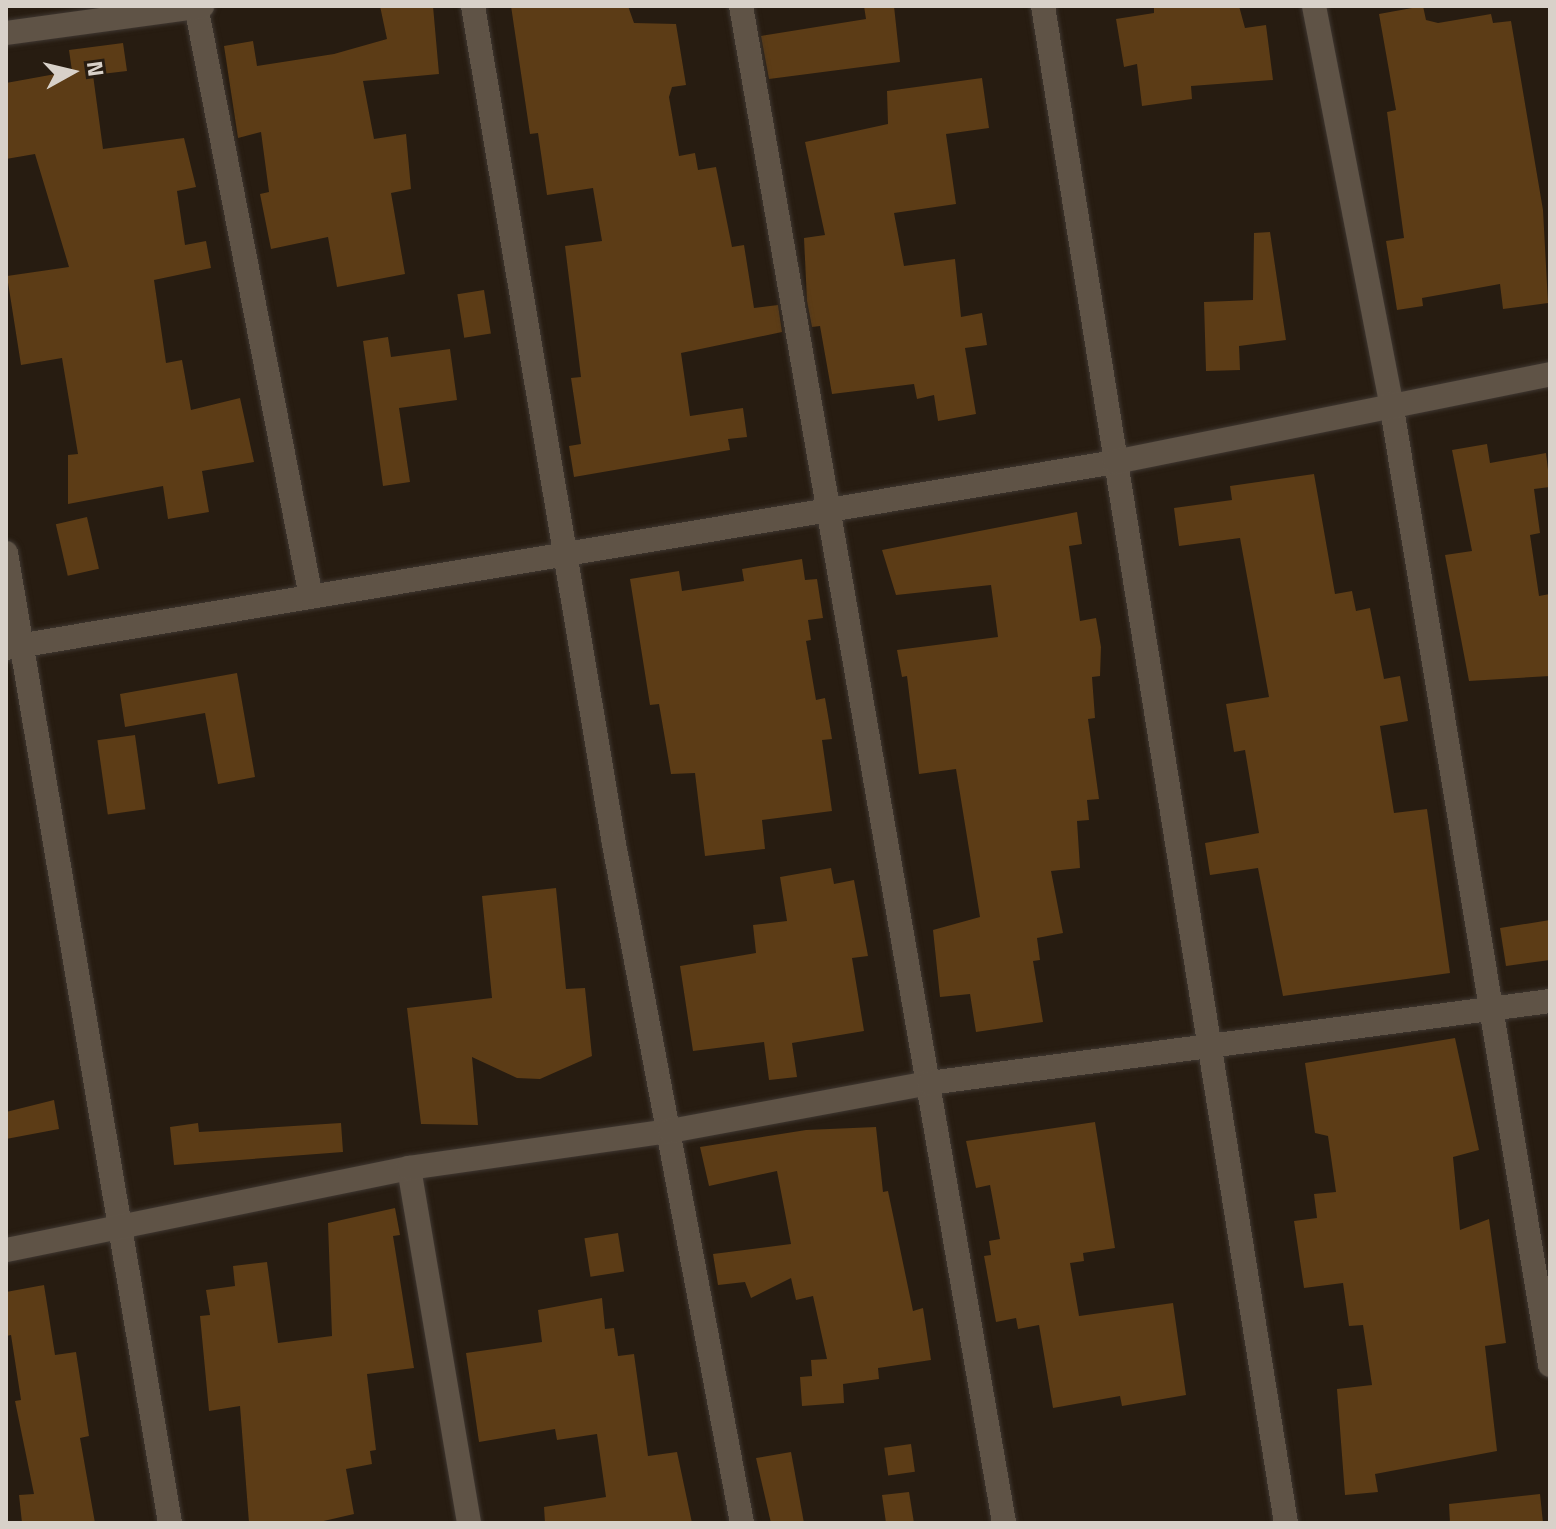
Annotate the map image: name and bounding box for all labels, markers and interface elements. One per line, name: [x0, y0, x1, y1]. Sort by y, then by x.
north arrow: [32, 32, 112, 112]
text: N: [78, 59, 114, 79]

